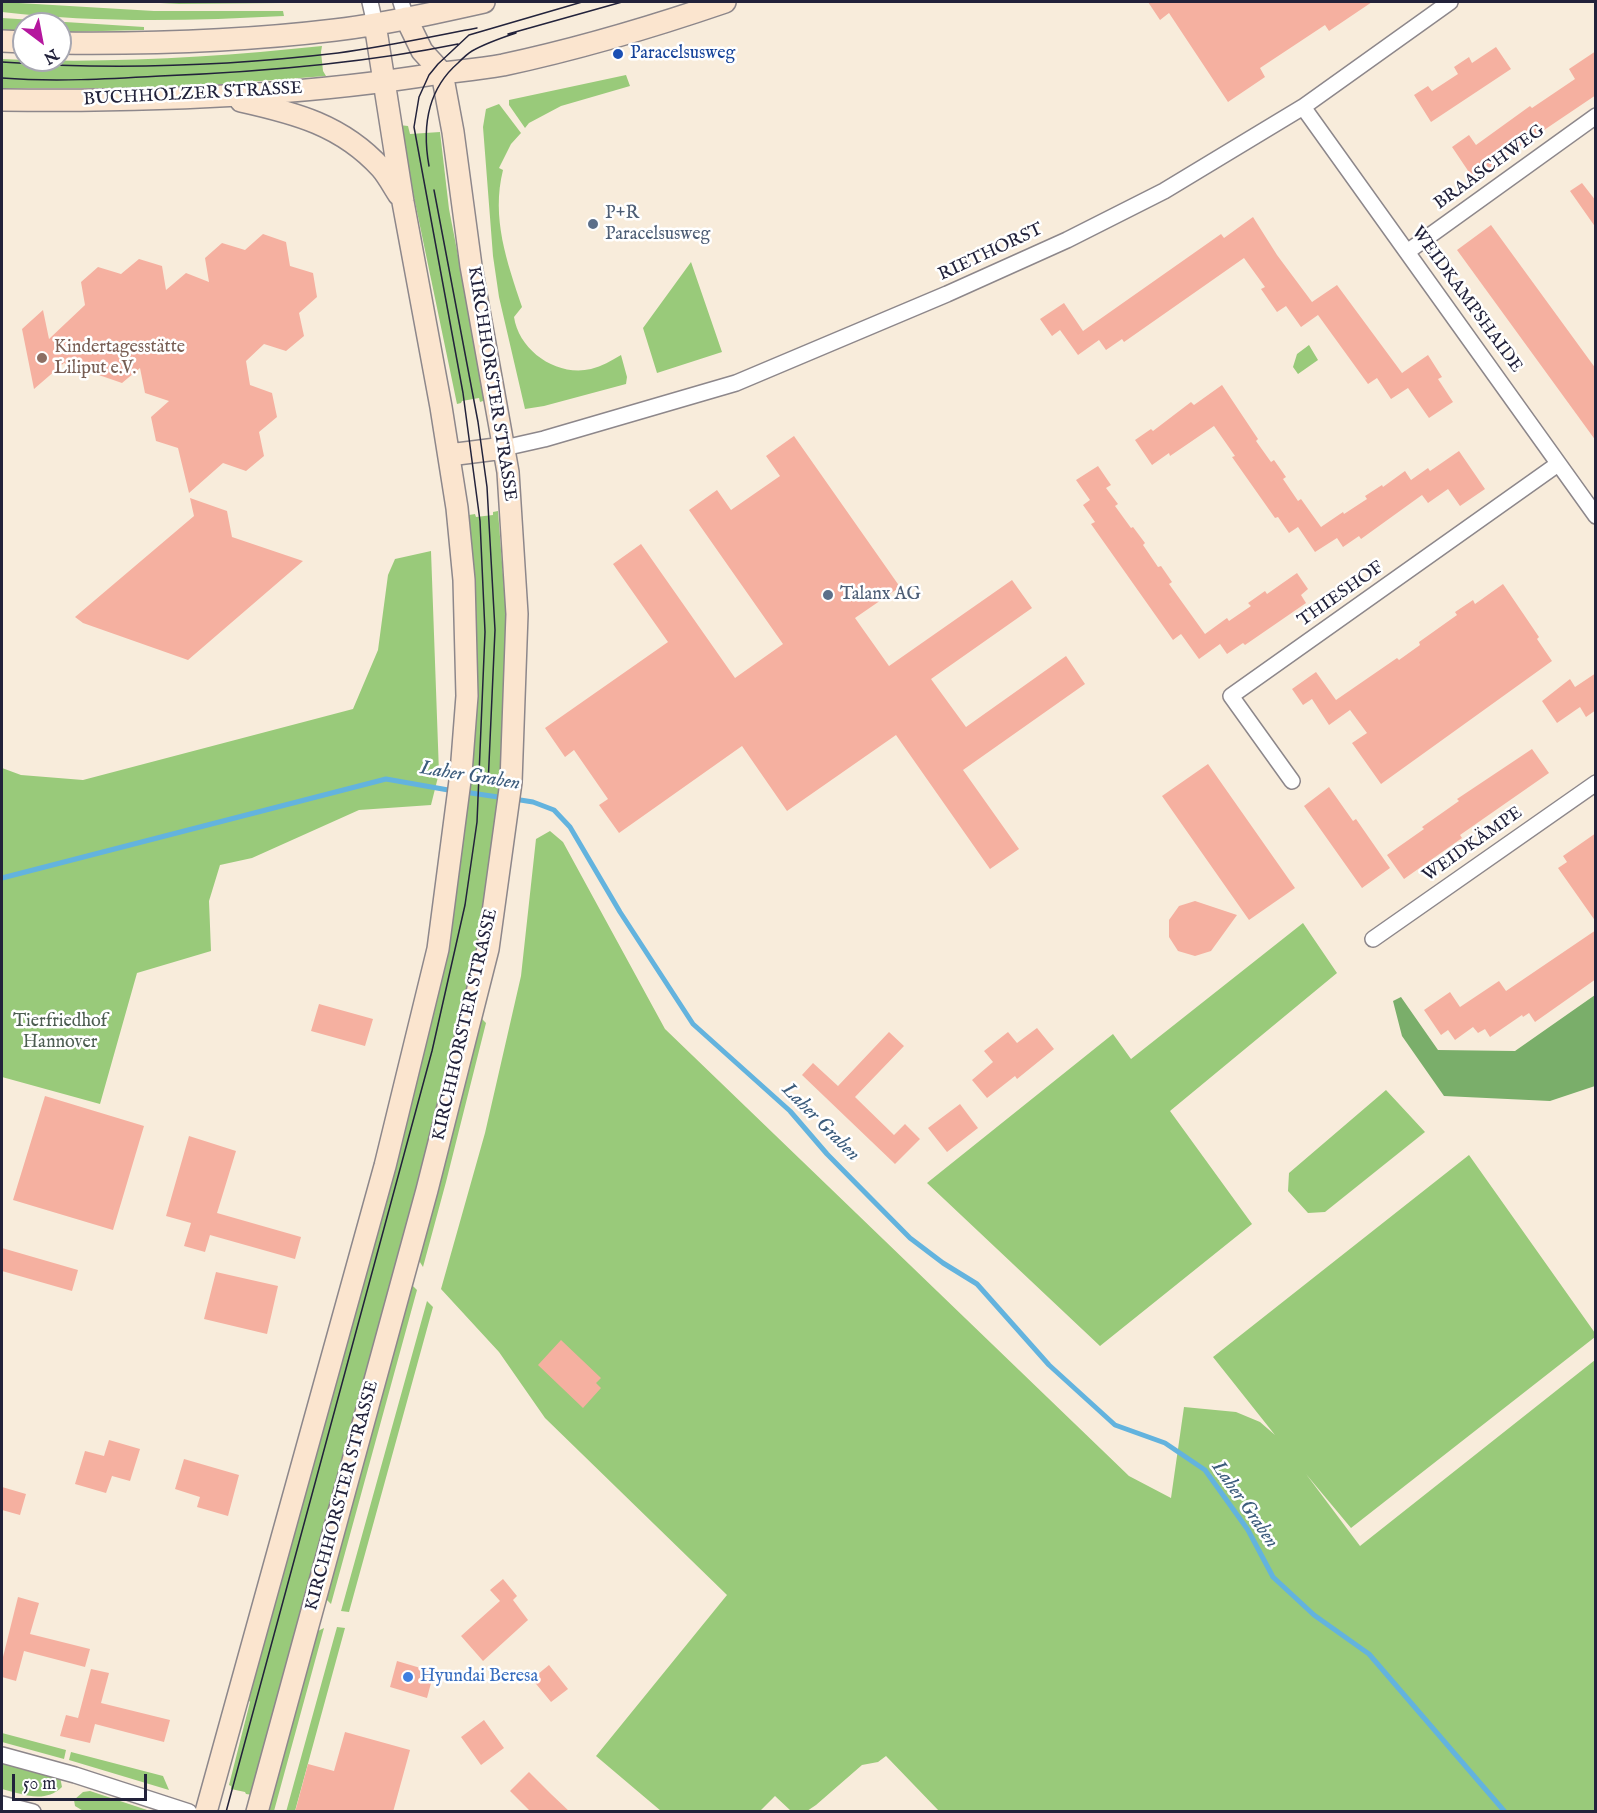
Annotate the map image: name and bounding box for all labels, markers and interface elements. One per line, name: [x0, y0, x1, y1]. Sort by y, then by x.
north arrow: [12, 12, 72, 72]
text: N: [39, 43, 62, 68]
place label: Paracelsusweg: [630, 43, 735, 65]
marker: Paracelsusweg: [611, 47, 625, 61]
street label: BUCHHOLZER STRASSE: [83, 78, 303, 112]
street label: BRAASCHWEG: [1431, 121, 1549, 215]
place label: P+R Paracelsusweg: [605, 203, 710, 246]
marker: P+R Paracelsusweg: [586, 217, 600, 231]
street label: RIETHORST: [935, 219, 1047, 287]
street label: WEIDKAMPSHAIDE: [1406, 223, 1526, 377]
street label: KIRCHHORSTER STRASSE: [462, 265, 520, 503]
place label: Kindertagesstätte Liliput e.V.: [54, 337, 185, 380]
marker: Kindertagesstätte Liliput e.V.: [35, 351, 49, 365]
street label: THIESHOF: [1294, 558, 1388, 632]
place label: Talanx AG: [840, 584, 921, 606]
marker: Talanx AG: [821, 588, 835, 602]
water label: Laher Graben: [418, 757, 522, 797]
street label: WEIDKÄMPE: [1419, 803, 1527, 887]
street label: KIRCHHORSTER STRASSE: [429, 907, 503, 1143]
park label: Tierfriedhof Hannover: [13, 1011, 107, 1054]
water label: Laher Graben: [776, 1079, 864, 1167]
street label: KIRCHHORSTER STRASSE: [302, 1379, 384, 1613]
water label: Laher Graben: [1205, 1457, 1283, 1553]
place label: Hyundai Beresa: [420, 1666, 538, 1688]
marker: Hyundai Beresa: [401, 1670, 415, 1684]
scale bar: [15, 1762, 150, 1800]
text: 50 m: [23, 1773, 56, 1796]

